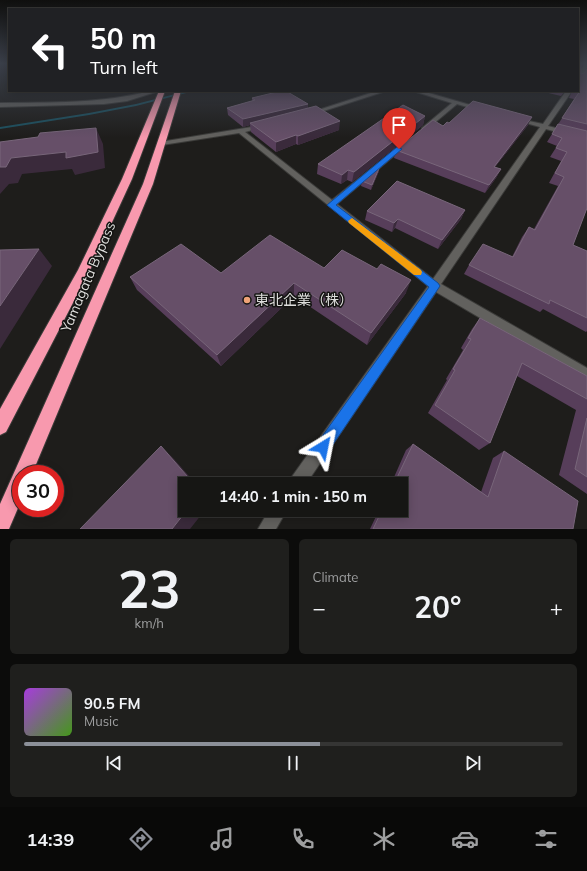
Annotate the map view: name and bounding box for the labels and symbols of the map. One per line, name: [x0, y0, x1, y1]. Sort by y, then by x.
pin: [382, 108, 416, 149]
street label: Yamagata Bypass: [56, 219, 119, 336]
place label: 東北企業（株）: [255, 291, 353, 309]
marker: 東北企業（株）: [242, 295, 252, 305]
position arrow: [302, 426, 344, 468]
speed limit sign: 30: [12, 465, 64, 517]

